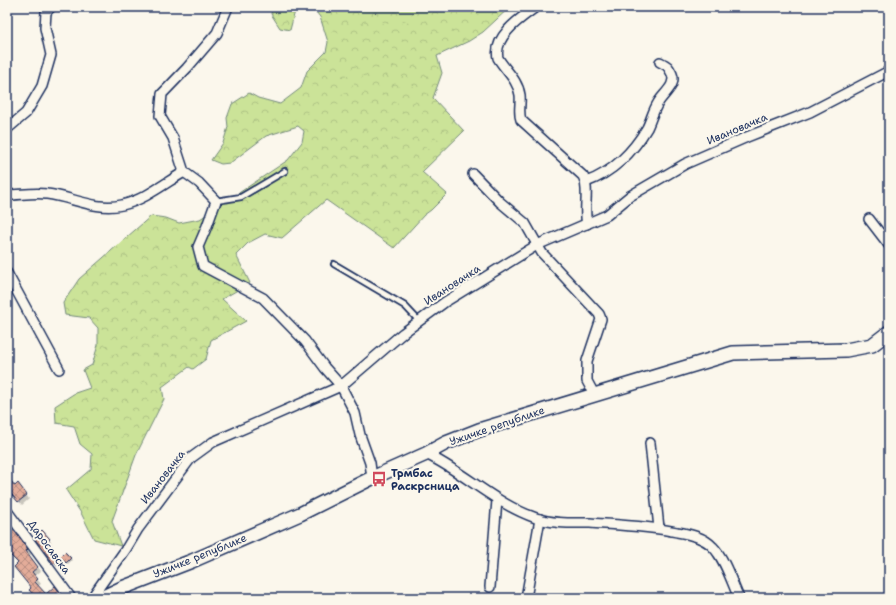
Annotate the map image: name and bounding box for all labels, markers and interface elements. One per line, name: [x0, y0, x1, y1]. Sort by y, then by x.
street label: Ивановачка: [704, 109, 770, 148]
street label: Ивановачка: [421, 261, 483, 309]
street label: Ужичке републике: [447, 403, 547, 449]
street label: Ивановачка: [137, 447, 189, 507]
place label: Трмбас Раскрсница: [391, 466, 460, 494]
bus stop icon: Трмбас Раскрсница: [370, 470, 388, 488]
street label: Даросавска: [24, 517, 74, 577]
street label: Ужичке републике: [151, 530, 249, 582]

